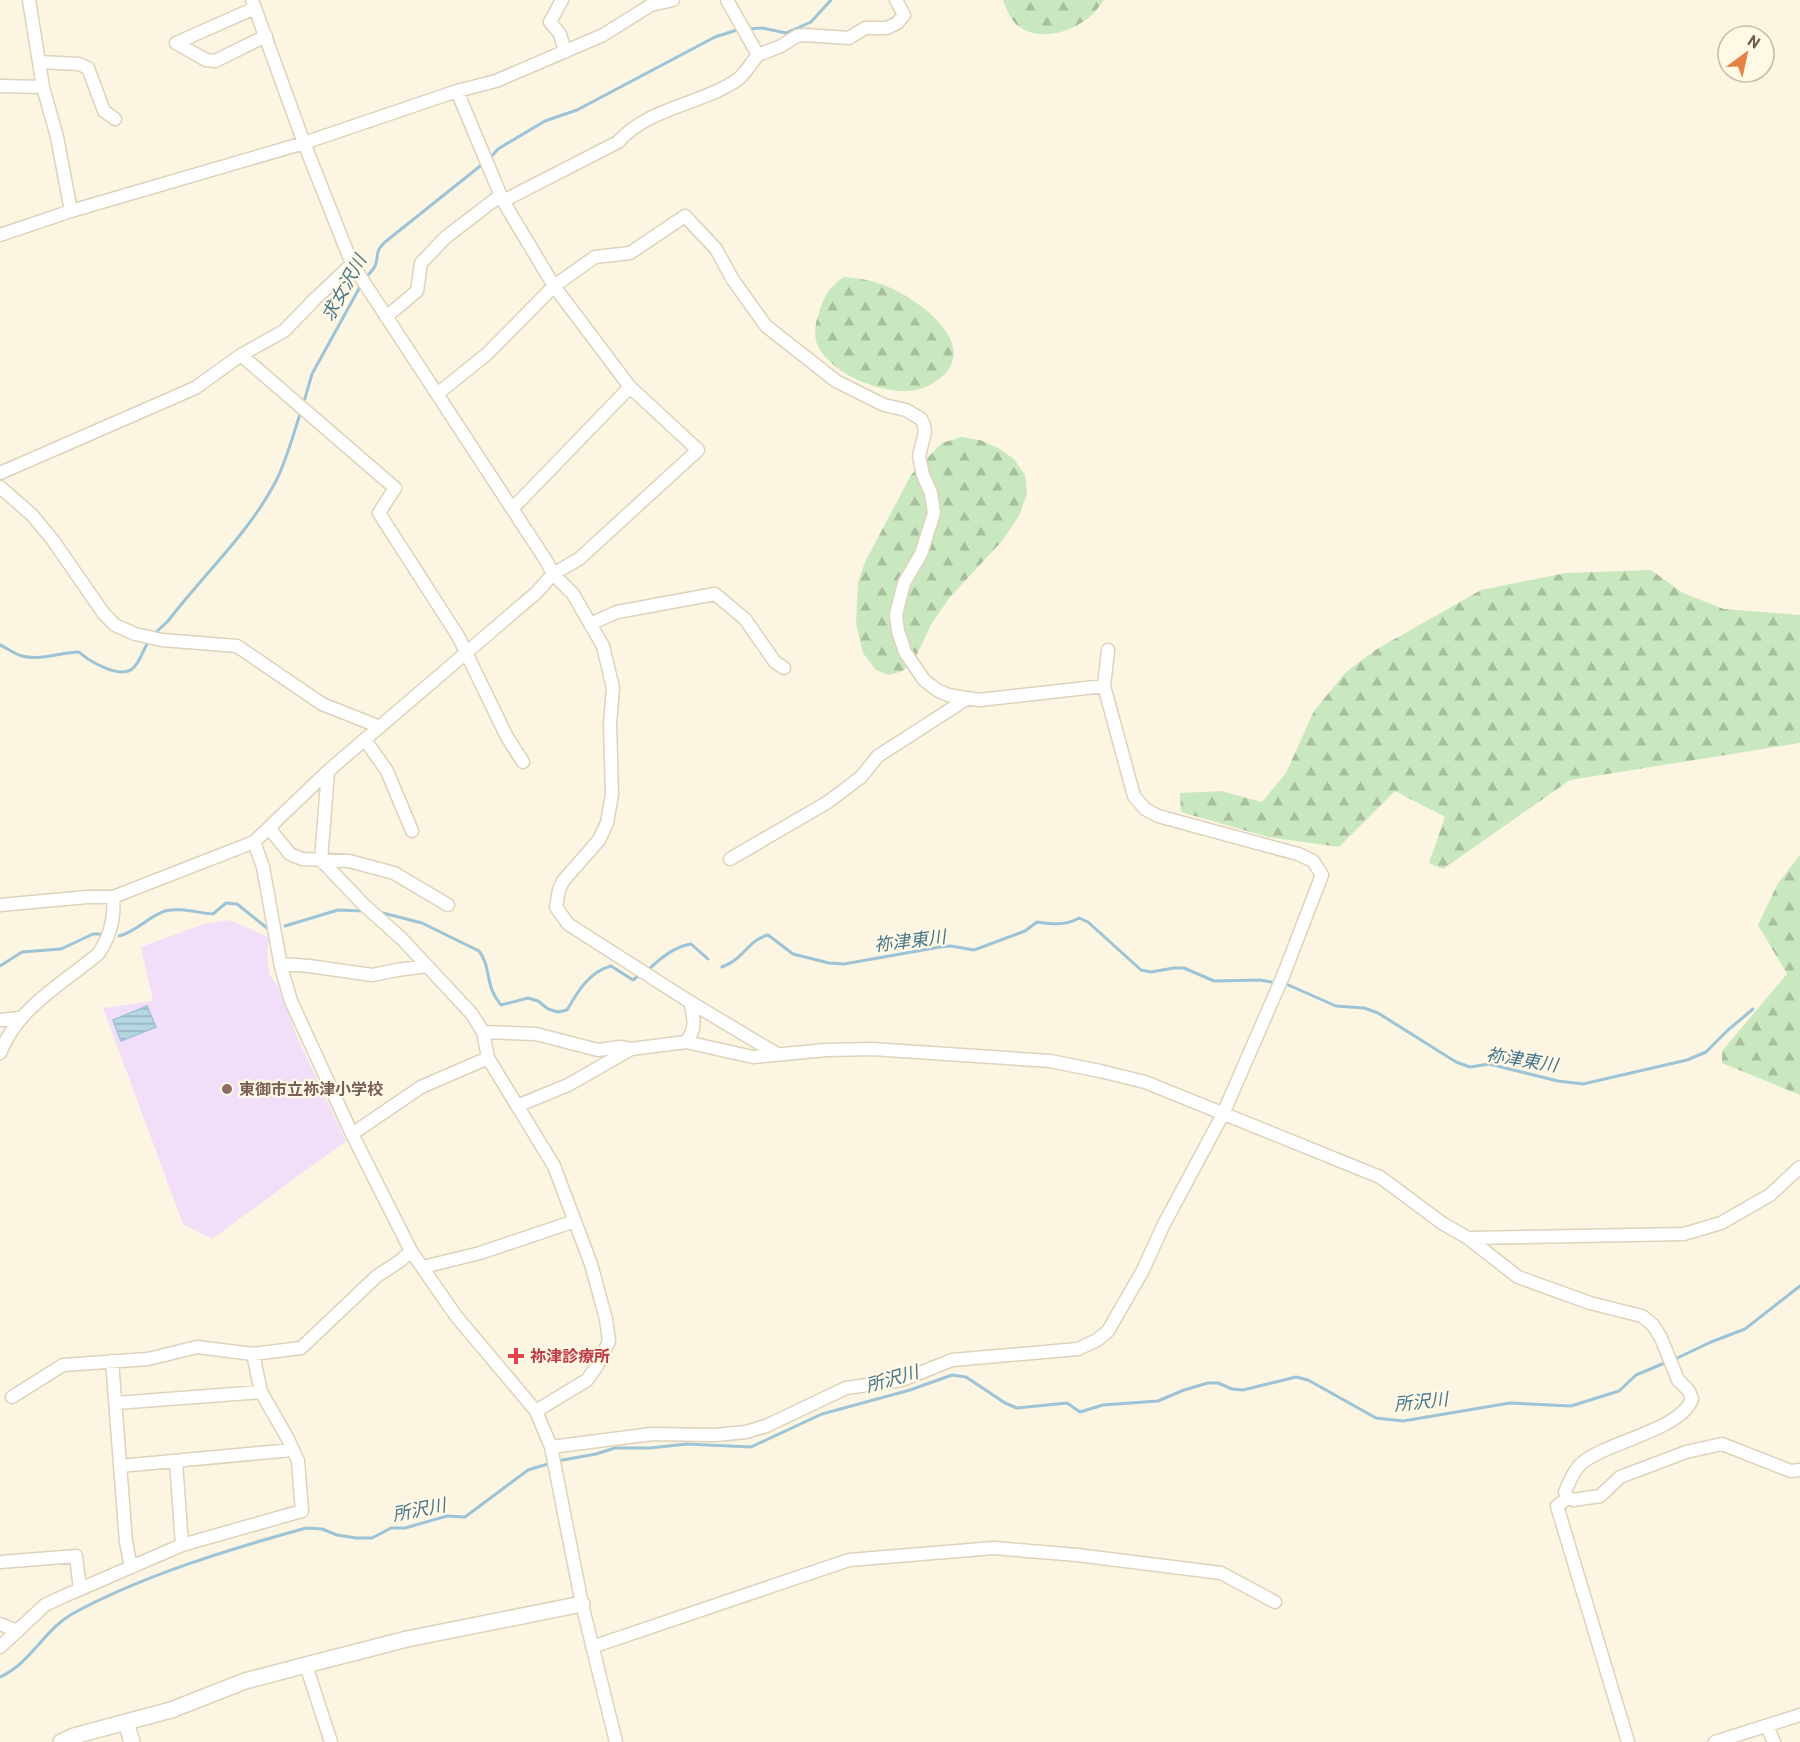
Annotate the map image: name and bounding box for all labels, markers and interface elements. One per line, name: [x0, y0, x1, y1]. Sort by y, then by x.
north arrow: [1716, 24, 1776, 84]
text: N: [1745, 30, 1764, 52]
water label: 求女沢川: [316, 249, 371, 324]
water label: 祢津東川: [873, 924, 949, 955]
water label: 祢津東川: [1485, 1043, 1561, 1076]
place label: 東御市立祢津小学校: [239, 1079, 383, 1098]
marker: 東御市立祢津小学校: [220, 1082, 234, 1096]
place label: 祢津診療所: [530, 1346, 610, 1365]
marker: 祢津診療所: [507, 1347, 525, 1365]
water label: 所沢川: [863, 1359, 923, 1396]
water label: 所沢川: [1393, 1387, 1451, 1415]
water label: 所沢川: [390, 1493, 449, 1525]

